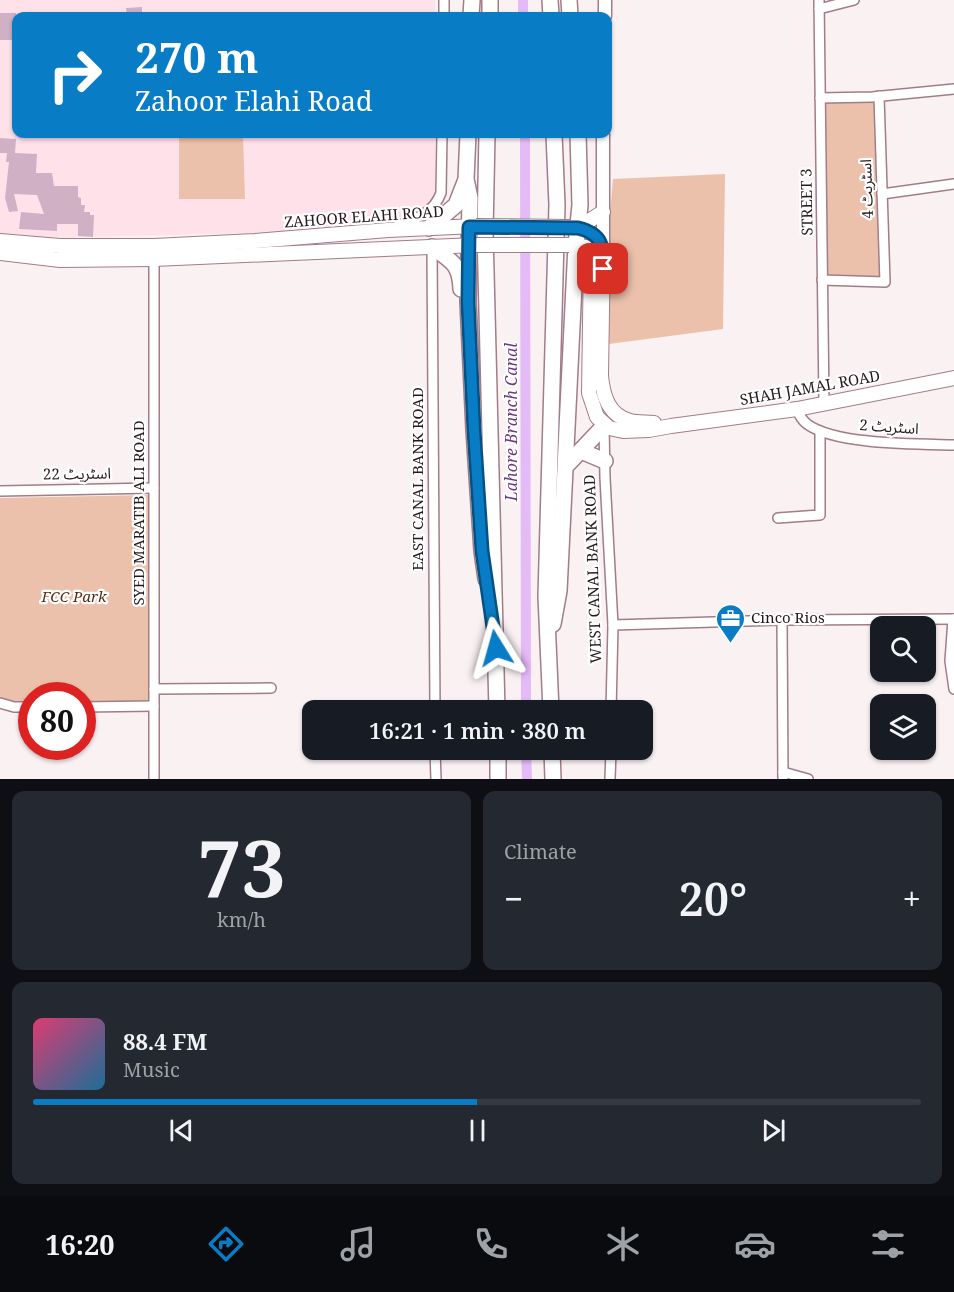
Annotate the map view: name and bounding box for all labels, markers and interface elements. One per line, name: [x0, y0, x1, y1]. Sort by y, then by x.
text: 270 m: [135, 28, 259, 85]
icon: right: [36, 36, 114, 114]
text: Zahoor Elahi Road: [135, 82, 373, 119]
street label: اسٹریٹ 4: [855, 159, 877, 219]
street label: STREET 3: [795, 168, 817, 236]
street label: ZAHOOR ELAHI ROAD: [284, 200, 444, 232]
pin: [577, 243, 628, 294]
icon: arrive: [586, 252, 619, 285]
water label: Lahore Branch Canal: [500, 343, 522, 502]
street label: SHAH JAMAL ROAD: [738, 365, 882, 409]
street label: EAST CANAL BANK ROAD: [407, 387, 427, 571]
street label: اسٹریٹ 2: [859, 414, 919, 438]
street label: SYED MARATIB ALI ROAD: [128, 420, 148, 606]
street label: اسٹریٹ 22: [43, 462, 111, 484]
street label: WEST CANAL BANK ROAD: [579, 474, 605, 664]
park label: FCC Park: [40, 586, 107, 606]
office icon: Cinco Rios: [714, 602, 746, 644]
place label: Cinco Rios: [751, 607, 825, 627]
position arrow: [464, 616, 528, 680]
map controls: [870, 616, 936, 760]
button: search: [870, 616, 936, 682]
speed limit sign: 80: [18, 682, 96, 760]
button: layers: [870, 694, 936, 760]
text: 16:21 · 1 min · 380 m: [369, 715, 586, 745]
text: 73: [197, 814, 286, 920]
text: Climate: [504, 838, 577, 865]
text: 20°: [678, 868, 747, 929]
text: −: [504, 876, 523, 921]
text: +: [903, 876, 921, 921]
text: km/h: [217, 906, 266, 933]
text: 88.4 FM: [123, 1026, 207, 1056]
text: Music: [123, 1056, 180, 1083]
icon: previous: [165, 1114, 198, 1147]
icon: pause: [461, 1114, 494, 1147]
icon: next: [757, 1114, 790, 1147]
icon: directions: [205, 1223, 247, 1265]
icon: music: [337, 1223, 379, 1265]
icon: phone: [470, 1223, 512, 1265]
icon: climate: [602, 1223, 644, 1265]
icon: car: [734, 1223, 776, 1265]
icon: filters: [867, 1223, 909, 1265]
text: 16:20: [45, 1226, 114, 1263]

